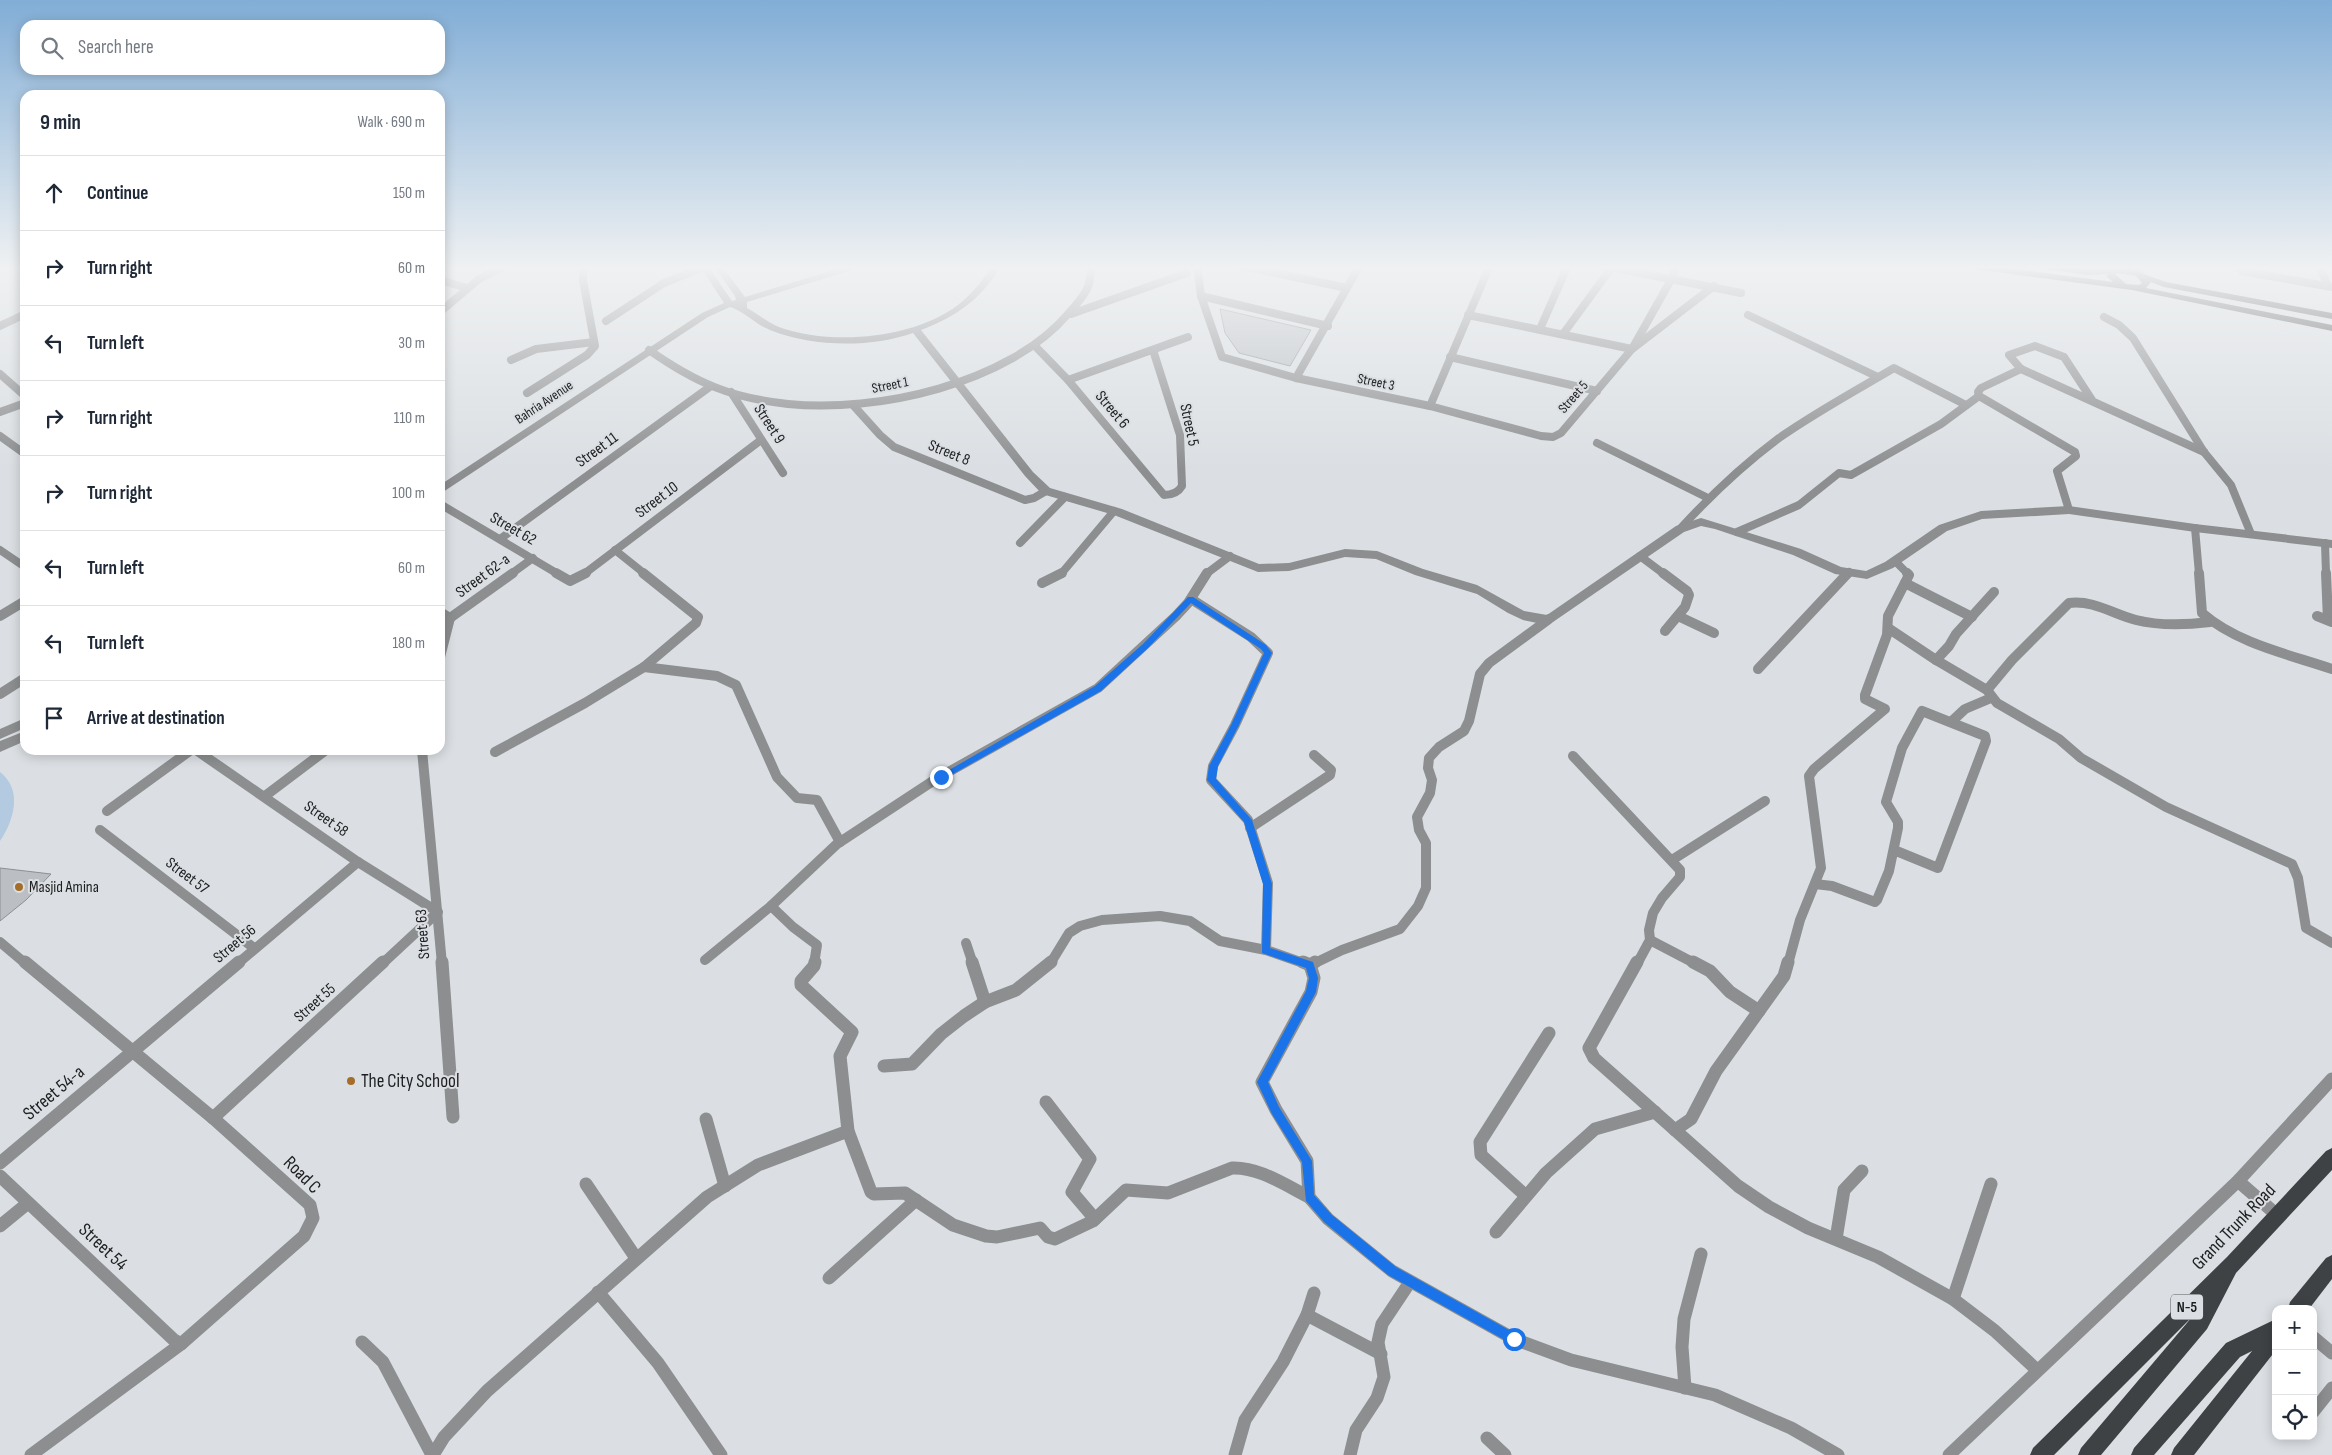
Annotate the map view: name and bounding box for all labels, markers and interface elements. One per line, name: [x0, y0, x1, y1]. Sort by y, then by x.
search box: [20, 20, 445, 75]
icon: search: [38, 34, 66, 62]
text: Search here: [78, 36, 154, 59]
text: 9 min: [40, 110, 81, 135]
text: Walk · 690 m: [358, 113, 425, 132]
icon: ahead: [40, 179, 68, 207]
text: Continue: [87, 182, 148, 205]
text: 150 m: [393, 184, 425, 203]
icon: right: [40, 254, 68, 282]
text: Turn right: [87, 257, 152, 280]
text: 60 m: [398, 259, 425, 278]
icon: left: [40, 329, 68, 357]
text: Turn left: [87, 332, 144, 355]
text: 30 m: [398, 334, 425, 353]
street label: Street 3: [1356, 370, 1396, 394]
street label: Street 1: [870, 373, 910, 397]
street label: Bahria Avenue: [512, 376, 576, 428]
street label: Street 5: [1554, 377, 1592, 417]
street label: Street 6: [1091, 387, 1133, 433]
street label: Street 9: [749, 401, 789, 447]
street label: Street 5: [1175, 402, 1203, 448]
icon: right: [40, 404, 68, 432]
text: Turn right: [87, 407, 152, 430]
text: 110 m: [394, 409, 425, 428]
street label: Street 11: [572, 428, 622, 472]
street label: Street 8: [925, 436, 973, 470]
street label: Street 10: [632, 478, 682, 522]
icon: right: [40, 479, 68, 507]
text: Turn right: [87, 482, 152, 505]
text: 100 m: [392, 484, 425, 503]
street label: Street 62: [487, 508, 539, 550]
street label: Street 62-a: [452, 550, 514, 602]
icon: left: [40, 554, 68, 582]
text: Turn left: [87, 557, 144, 580]
text: 60 m: [398, 559, 425, 578]
icon: left: [40, 629, 68, 657]
text: Turn left: [87, 632, 144, 655]
text: 180 m: [392, 634, 425, 653]
icon: arrive: [40, 704, 68, 732]
text: Arrive at destination: [87, 707, 225, 730]
route end: [930, 766, 953, 789]
street label: Street 58: [300, 797, 352, 841]
street label: Street 57: [162, 854, 213, 899]
place label: Masjid Amina: [29, 878, 99, 897]
marker: Masjid Amina: [13, 881, 25, 893]
street label: Street 63: [412, 908, 434, 960]
street label: Street 56: [210, 921, 260, 967]
street label: Street 55: [290, 979, 340, 1027]
street label: Street 54-a: [19, 1061, 89, 1125]
place label: The City School: [361, 1070, 459, 1093]
marker: The City School: [345, 1075, 357, 1087]
street label: Road C: [278, 1151, 326, 1199]
street label: Grand Trunk Road: [2187, 1179, 2281, 1275]
street label: Street 54: [74, 1219, 132, 1275]
road number: N-5: [2171, 1294, 2203, 1320]
map controls: [2272, 1305, 2317, 1440]
button: +: [2272, 1305, 2317, 1350]
route start: [1503, 1328, 1526, 1351]
button: −: [2272, 1350, 2317, 1395]
button: locate: [2272, 1395, 2317, 1440]

